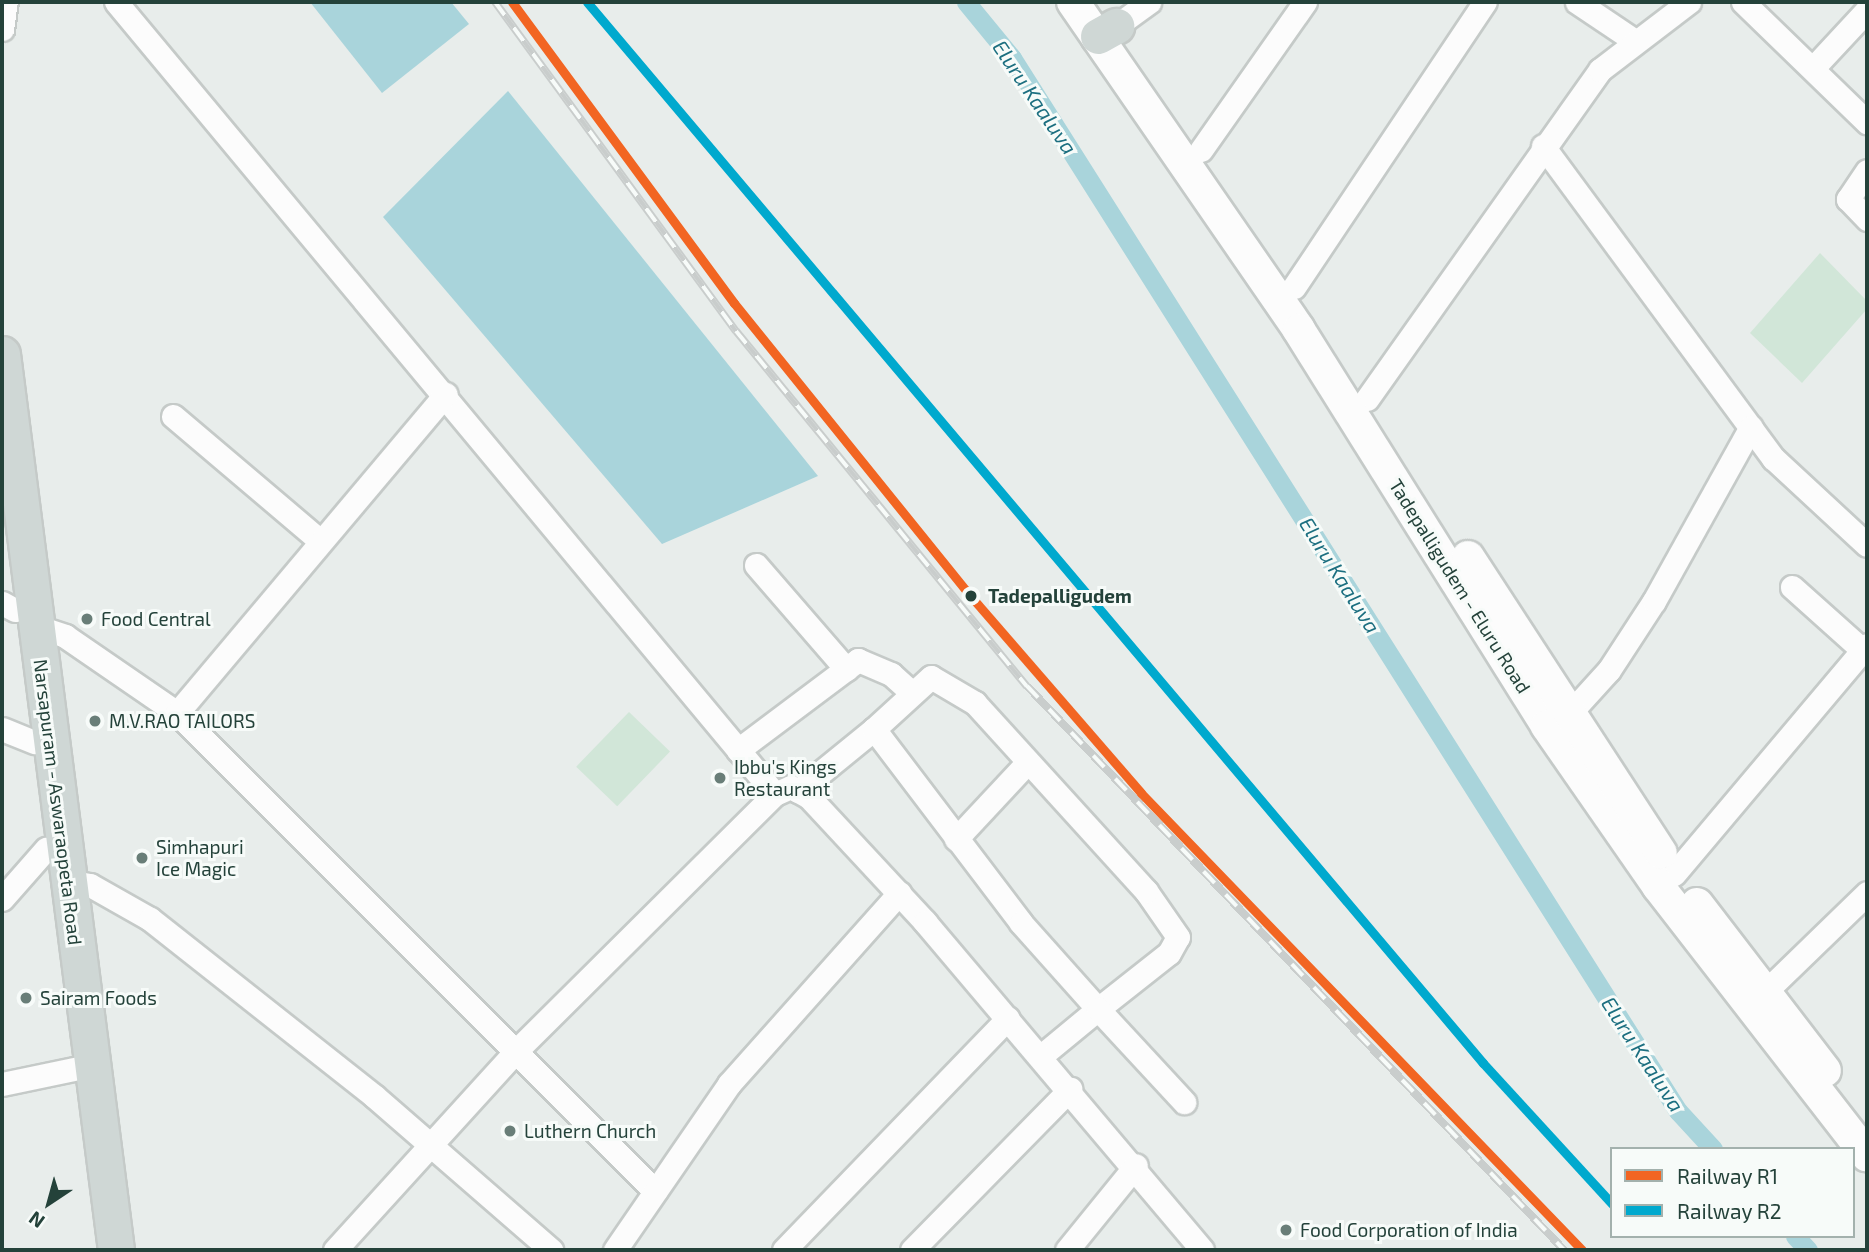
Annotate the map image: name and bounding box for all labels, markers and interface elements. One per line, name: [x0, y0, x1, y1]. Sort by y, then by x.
water label: Eluru Kaaluva: [988, 35, 1082, 159]
street label: Tadepalligudem - Eluru Road: [1385, 475, 1535, 697]
water label: Eluru Kaaluva: [1294, 512, 1386, 638]
marker: Tadepalligudem: [960, 585, 982, 607]
place label: Tadepalligudem: [988, 585, 1132, 607]
place label: Food Central: [101, 608, 211, 630]
marker: Food Central: [79, 611, 95, 627]
street label: Narsapuram - Aswaraopeta Road: [29, 658, 87, 946]
place label: M.V.RAO TAILORS: [109, 710, 256, 732]
marker: M.V.RAO TAILORS: [87, 713, 103, 729]
place label: Ibbu's Kings Restaurant: [734, 756, 837, 800]
marker: Ibbu's Kings Restaurant: [712, 770, 728, 786]
place label: Simhapuri Ice Magic: [156, 836, 244, 880]
marker: Simhapuri Ice Magic: [134, 850, 150, 866]
place label: Sairam Foods: [40, 987, 157, 1009]
marker: Sairam Foods: [18, 990, 34, 1006]
water label: Eluru Kaaluva: [1596, 992, 1690, 1116]
place label: Luthern Church: [524, 1120, 656, 1142]
marker: Luthern Church: [502, 1123, 518, 1139]
legend: [1610, 1147, 1855, 1238]
text: Railway R1: [1677, 1163, 1778, 1188]
north arrow: [14, 1168, 84, 1238]
text: Railway R2: [1677, 1198, 1782, 1223]
text: N: [24, 1207, 49, 1234]
place label: Food Corporation of India: [1300, 1219, 1518, 1241]
marker: Food Corporation of India: [1278, 1222, 1294, 1238]

